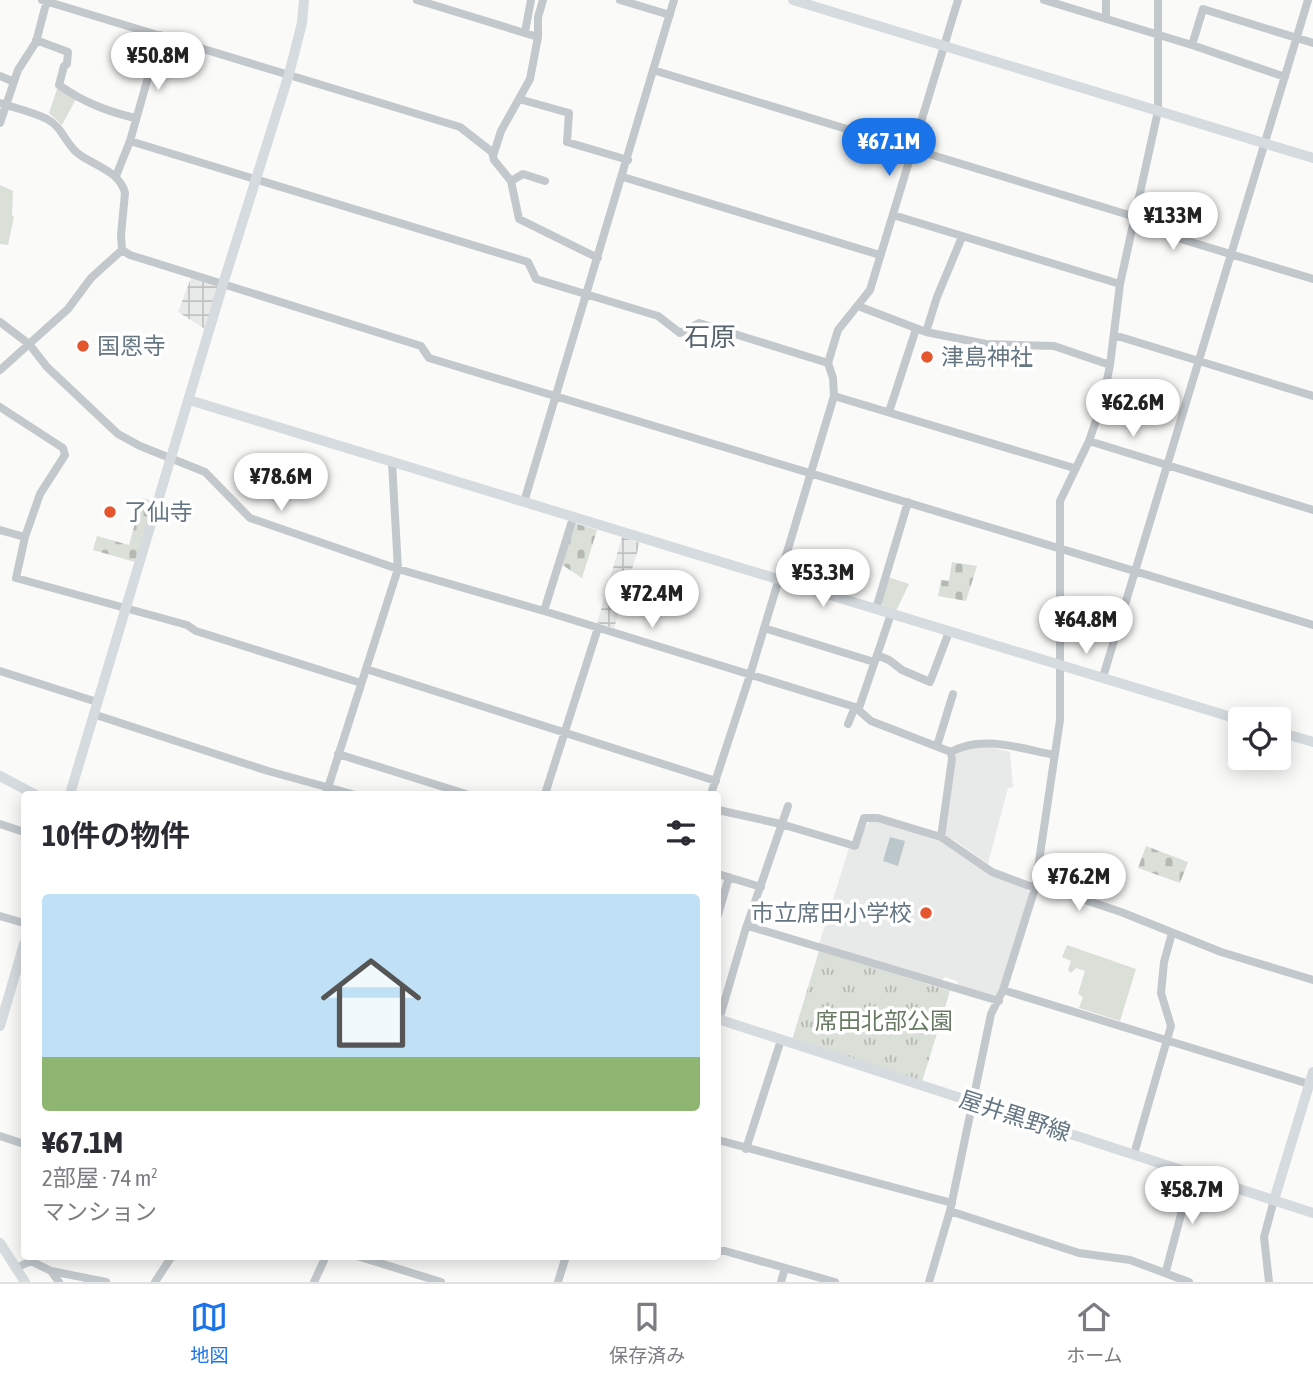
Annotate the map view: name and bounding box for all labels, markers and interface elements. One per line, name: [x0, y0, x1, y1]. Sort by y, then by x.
pin: ¥50.8M: [101, 32, 215, 92]
text: ¥50.8M: [127, 42, 189, 68]
pin: ¥67.1M: [832, 118, 946, 178]
text: ¥67.1M: [858, 128, 920, 154]
pin: ¥133M: [1124, 192, 1222, 252]
text: ¥133M: [1144, 202, 1202, 228]
district label: 石原: [684, 322, 736, 352]
place label: 国恩寺: [97, 333, 166, 359]
marker: 国恩寺: [75, 338, 91, 354]
place label: 津島神社: [941, 344, 1033, 370]
marker: 津島神社: [919, 349, 935, 365]
pin: ¥62.6M: [1076, 380, 1190, 439]
text: ¥62.6M: [1102, 389, 1164, 415]
pin: ¥78.6M: [224, 454, 338, 513]
text: ¥78.6M: [250, 463, 312, 489]
place label: 了仙寺: [124, 499, 193, 525]
marker: 了仙寺: [102, 504, 118, 520]
pin: ¥53.3M: [766, 550, 880, 609]
text: ¥53.3M: [792, 559, 854, 585]
pin: ¥72.4M: [595, 570, 709, 630]
text: ¥72.4M: [621, 580, 683, 606]
pin: ¥64.8M: [1029, 596, 1143, 656]
text: ¥64.8M: [1055, 606, 1117, 632]
map controls: [1228, 707, 1291, 770]
button: locate: [1228, 707, 1291, 770]
icon: filters: [662, 814, 700, 852]
text: 10件の物件: [42, 818, 190, 852]
pin: ¥76.2M: [1022, 853, 1136, 913]
text: ¥76.2M: [1048, 863, 1110, 889]
place label: 市立席田小学校: [751, 900, 912, 926]
marker: 市立席田小学校: [918, 905, 934, 921]
icon: home: [308, 940, 434, 1066]
park label: 席田北部公園: [815, 1008, 953, 1034]
street label: 屋井黒野線: [956, 1086, 1074, 1146]
text: ¥67.1M: [42, 1125, 123, 1159]
text: 2部屋 · 74 m²: [42, 1165, 158, 1191]
pin: ¥58.7M: [1135, 1166, 1249, 1226]
text: ¥58.7M: [1161, 1176, 1223, 1202]
text: マンション: [42, 1199, 157, 1225]
tab: 地図: [190, 1298, 228, 1367]
tab: 保存済み: [609, 1298, 685, 1367]
tab: ホーム: [1066, 1298, 1123, 1367]

